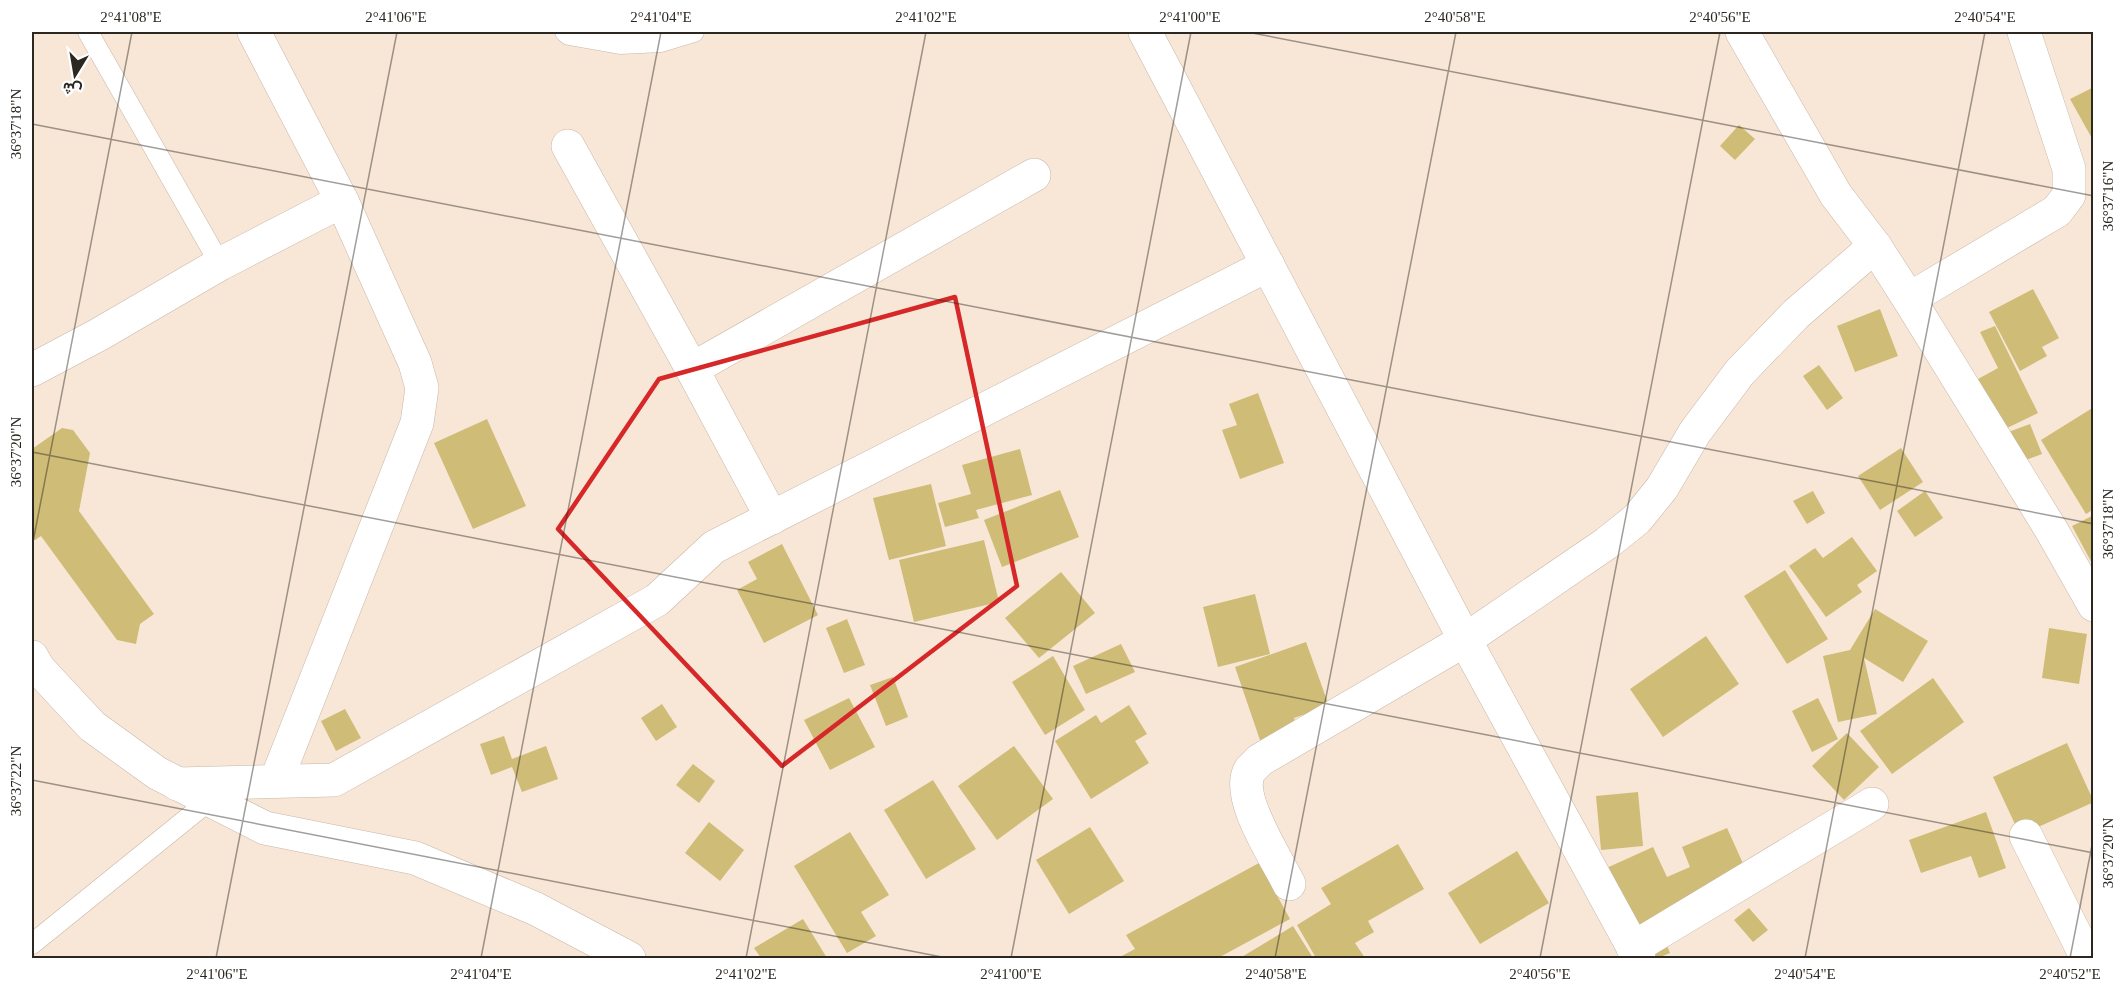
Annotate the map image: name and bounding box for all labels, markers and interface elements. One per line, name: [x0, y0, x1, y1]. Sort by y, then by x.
text: 2°41'08"E: [100, 9, 162, 25]
text: 2°41'06"E: [365, 9, 427, 25]
text: 2°41'04"E: [630, 9, 692, 25]
text: 2°41'02"E: [895, 9, 957, 25]
text: 2°41'00"E: [1159, 9, 1221, 25]
text: 2°40'58"E: [1424, 9, 1486, 25]
text: 2°40'56"E: [1689, 9, 1751, 25]
text: 2°40'54"E: [1954, 9, 2016, 25]
north arrow: [45, 45, 105, 105]
text: ش: [61, 78, 83, 99]
text: 36°37'18"N: [8, 89, 24, 159]
text: 36°37'16"N: [2100, 161, 2116, 231]
text: 36°37'20"N: [8, 417, 24, 487]
text: 36°37'18"N: [2100, 489, 2116, 559]
text: 36°37'22"N: [8, 746, 24, 816]
text: 36°37'20"N: [2100, 818, 2116, 888]
text: 2°41'06"E: [186, 966, 248, 982]
text: 2°41'04"E: [450, 966, 512, 982]
text: 2°41'02"E: [715, 966, 777, 982]
text: 2°41'00"E: [980, 966, 1042, 982]
text: 2°40'58"E: [1245, 966, 1307, 982]
text: 2°40'56"E: [1509, 966, 1571, 982]
text: 2°40'54"E: [1774, 966, 1836, 982]
text: 2°40'52"E: [2039, 966, 2101, 982]

